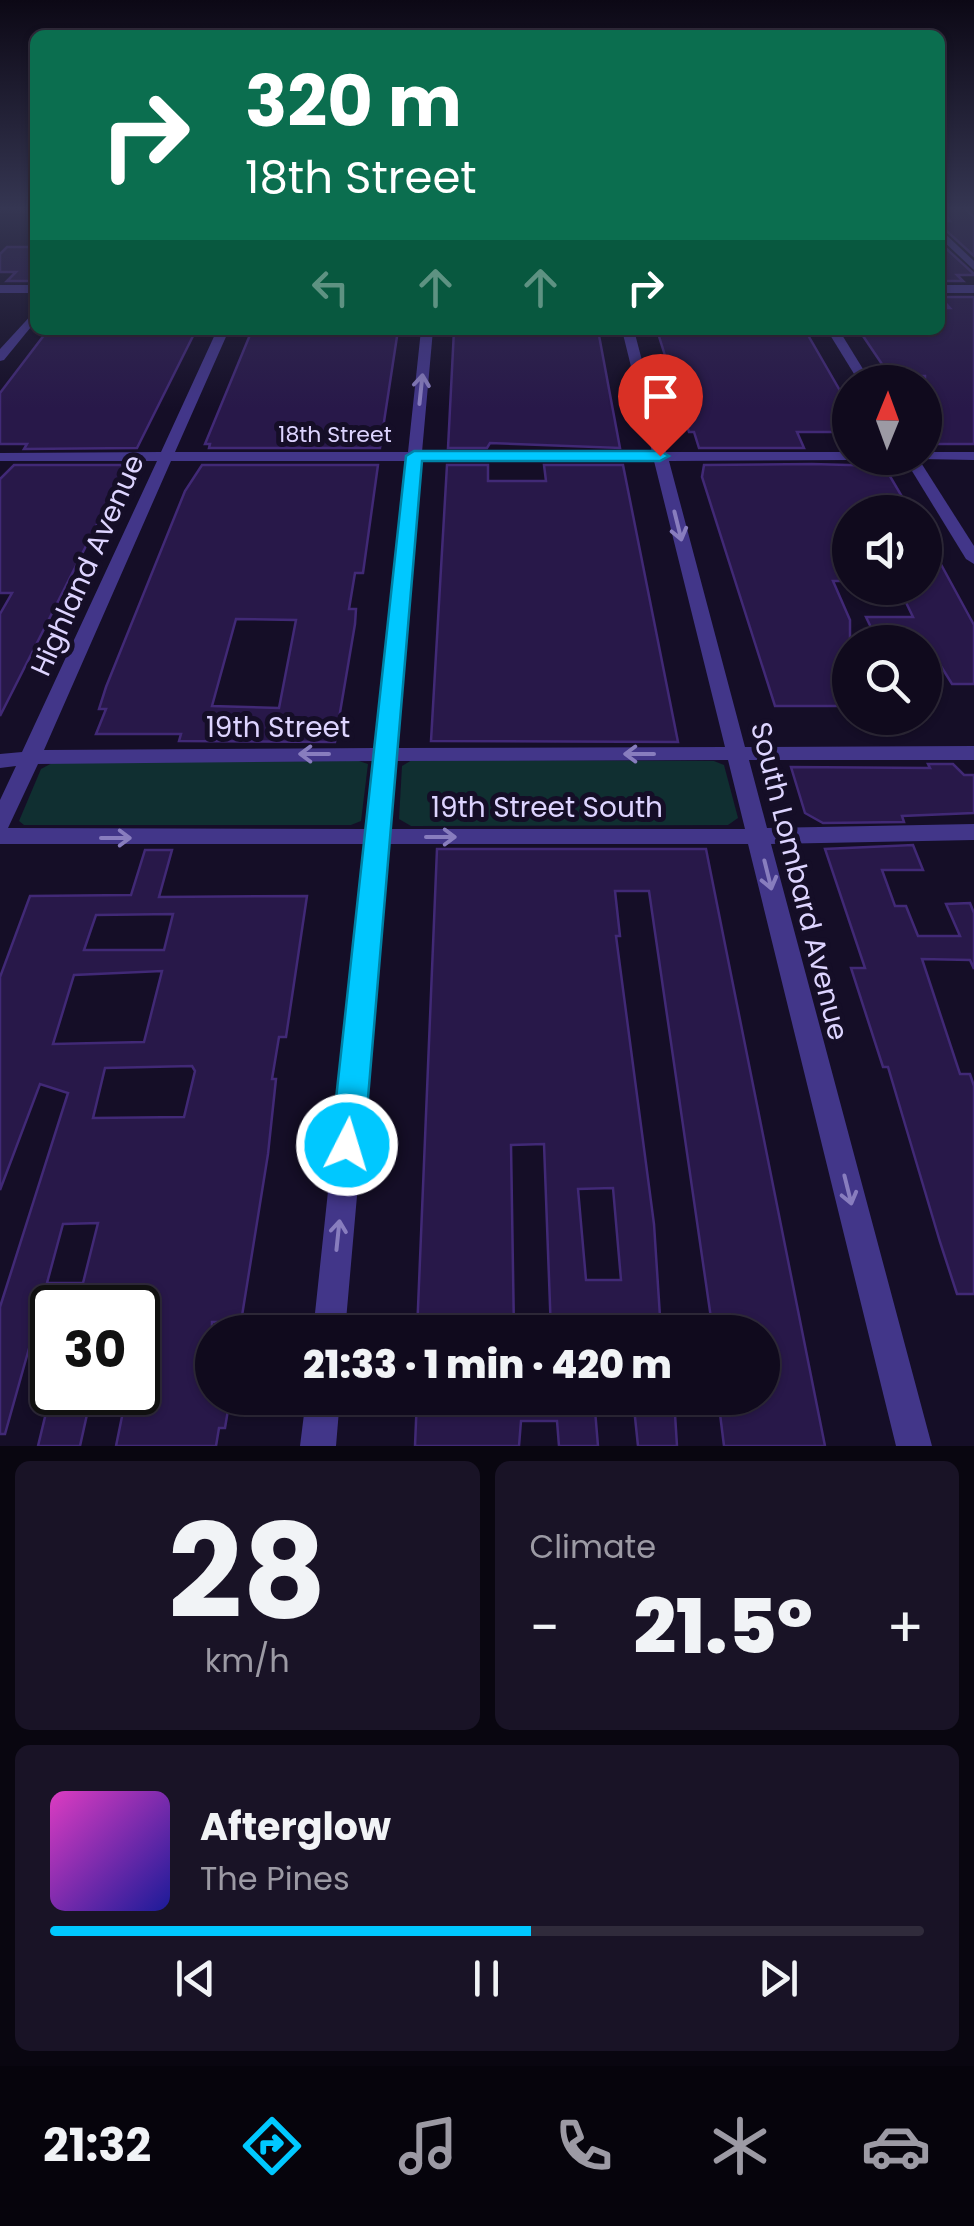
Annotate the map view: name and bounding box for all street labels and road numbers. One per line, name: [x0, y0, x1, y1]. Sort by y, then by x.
street label: 18th Street: [278, 419, 392, 450]
street label: Highland Avenue: [21, 448, 154, 682]
street label: 19th Street: [206, 708, 350, 747]
street label: South Lombard Avenue: [741, 718, 858, 1044]
street label: 19th Street South: [431, 788, 663, 827]

